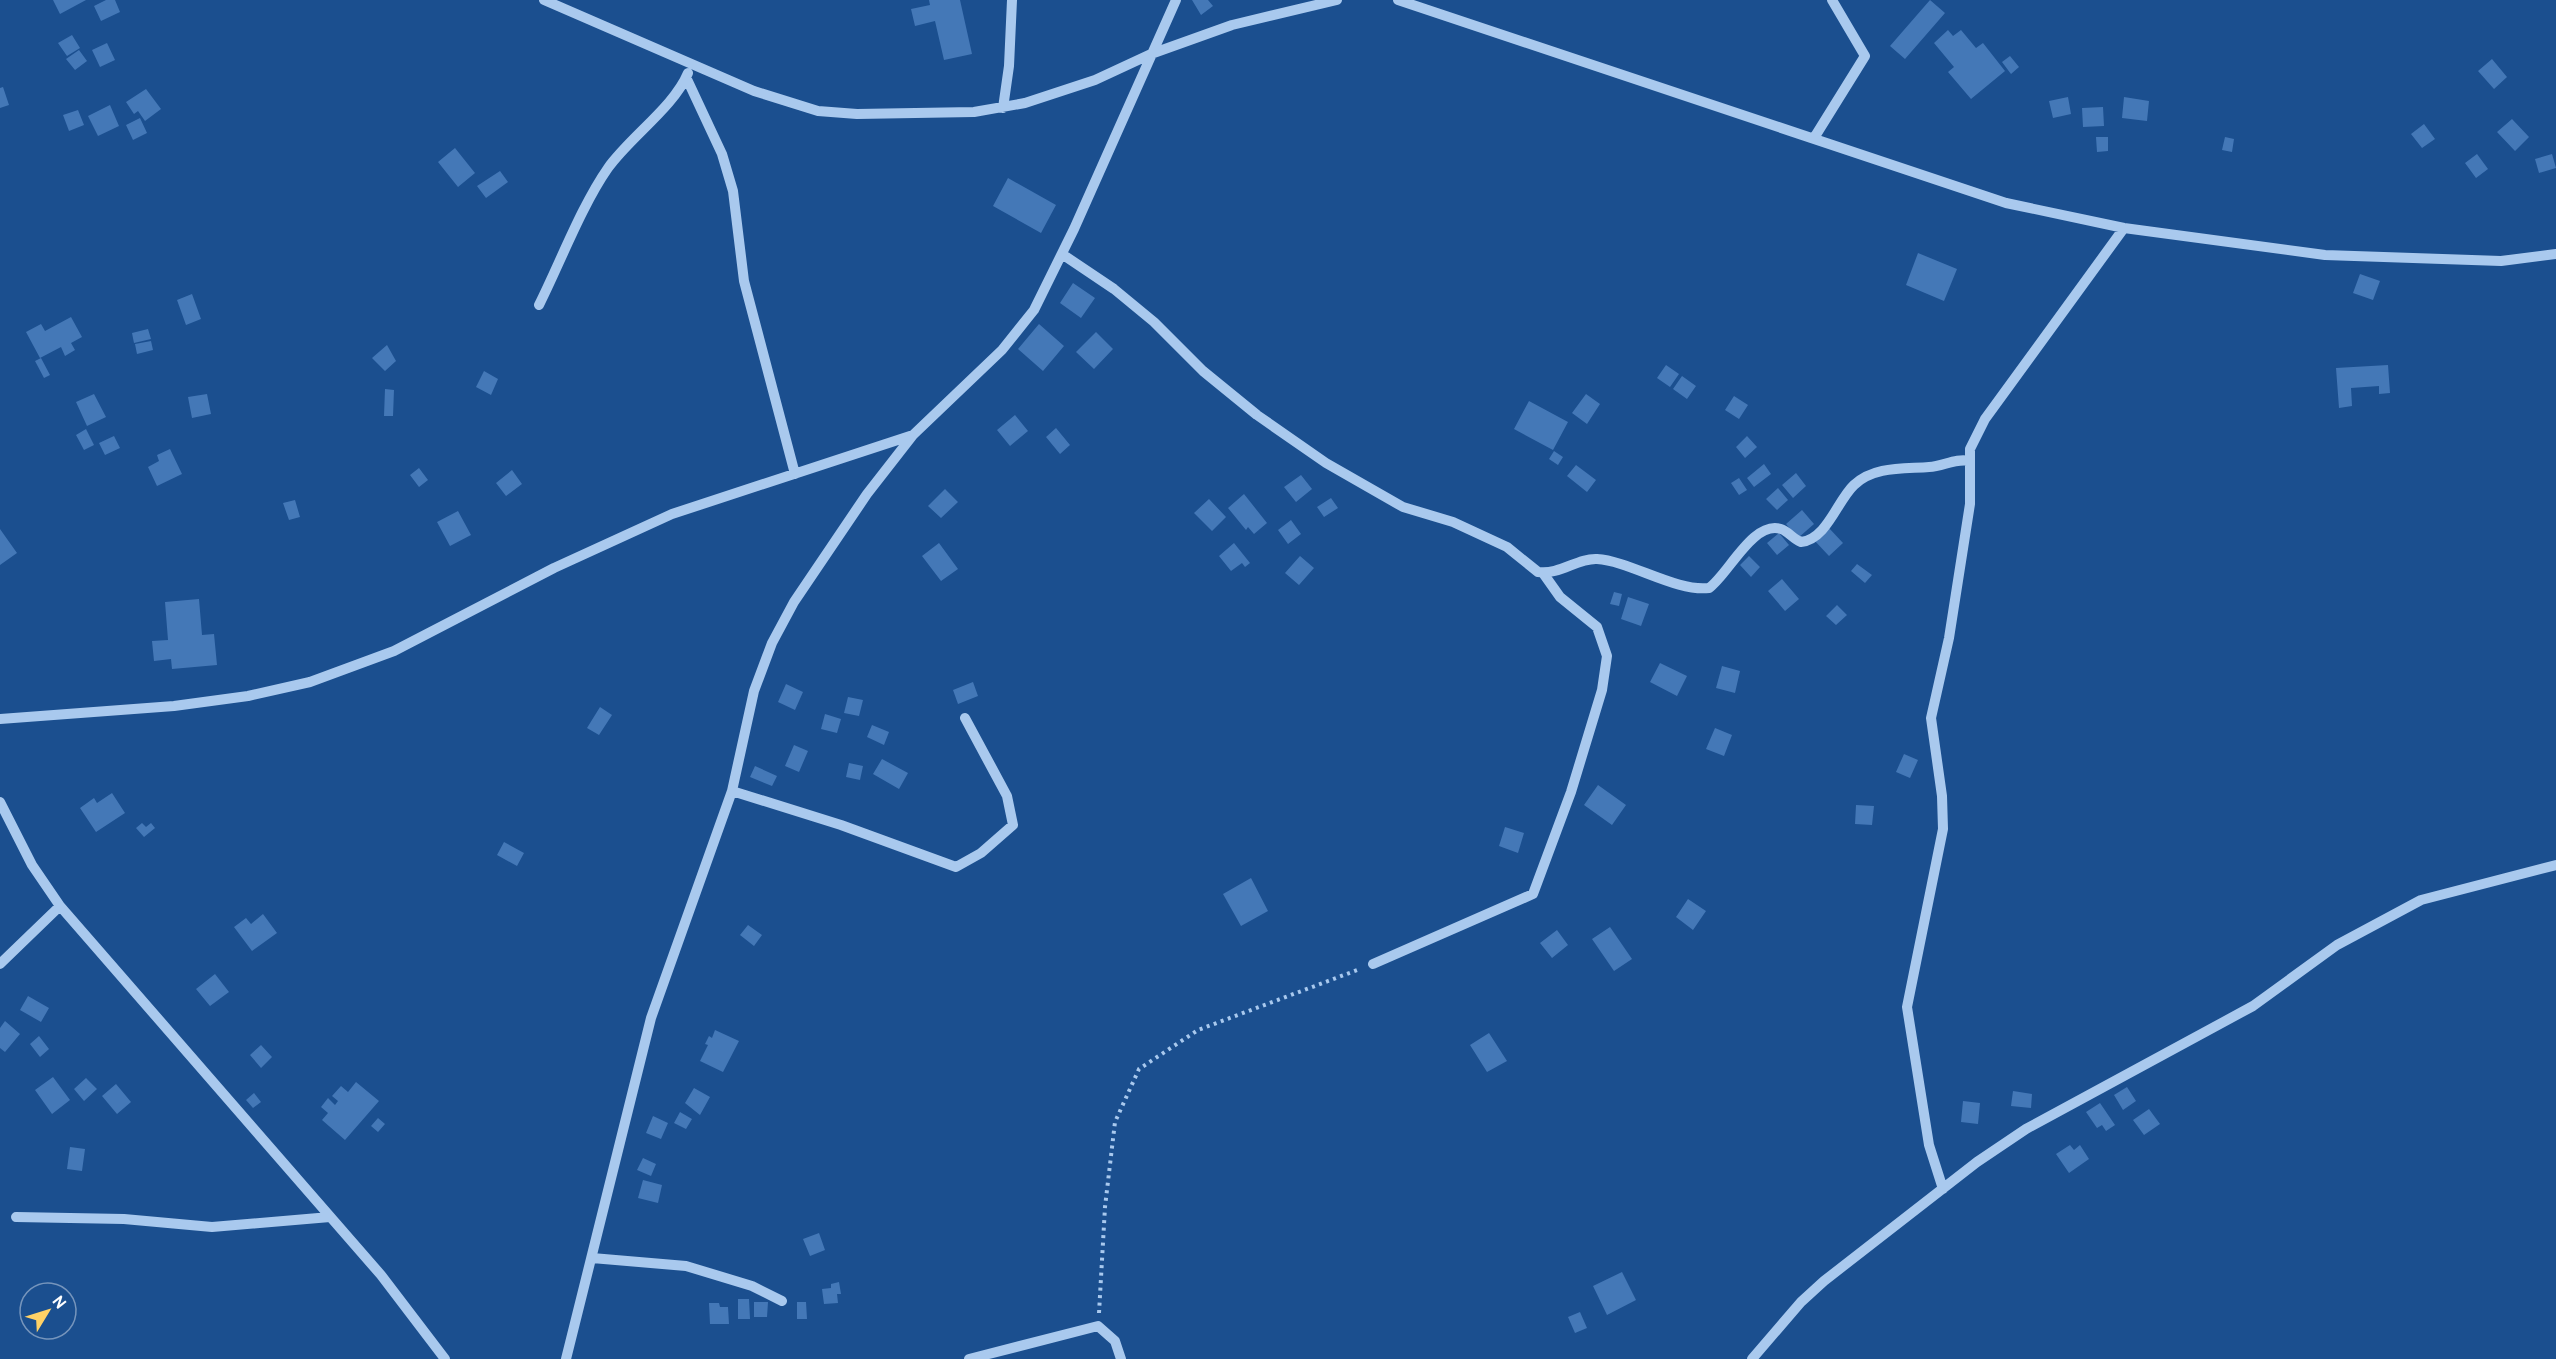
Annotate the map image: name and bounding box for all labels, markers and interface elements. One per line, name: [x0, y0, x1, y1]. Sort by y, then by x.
north arrow: [18, 1281, 78, 1341]
text: N: [47, 1292, 70, 1314]

